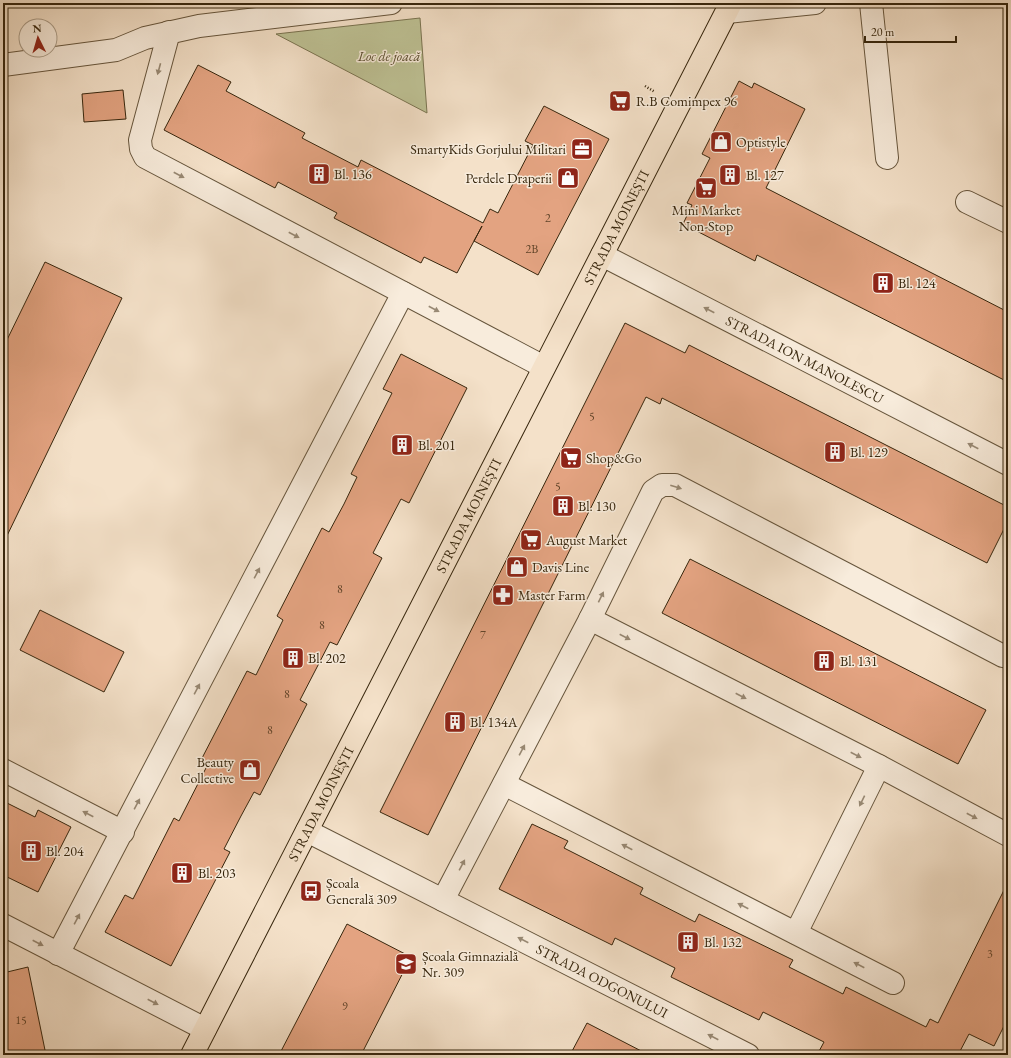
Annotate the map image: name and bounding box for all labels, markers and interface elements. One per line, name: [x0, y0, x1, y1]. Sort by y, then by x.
north arrow: [18, 18, 58, 58]
scale bar: [865, 18, 956, 44]
text: N: [32, 21, 42, 35]
text: 20 m: [871, 24, 895, 40]
park label: Loc de joacă: [357, 47, 420, 65]
one-way arrow: [156, 64, 162, 76]
supermarket icon: R.B Comimpex 96: [607, 88, 633, 114]
place label: R.B Comimpex 96: [636, 92, 737, 110]
shop icon: Optistyle: [708, 129, 734, 155]
place label: Optistyle: [736, 133, 786, 151]
office icon: SmartyKids Gorjului Militari: [569, 136, 595, 162]
place label: SmartyKids Gorjului Militari: [410, 140, 567, 158]
building icon: Bl. 136: [306, 161, 332, 187]
building icon: Bl. 127: [717, 162, 743, 188]
place label: Bl. 136: [334, 165, 372, 183]
shop icon: Perdele Draperii: [555, 165, 581, 191]
place label: Bl. 127: [746, 166, 784, 184]
street label: STRADA MOINEȘTI: [579, 167, 653, 288]
place label: Perdele Draperii: [466, 169, 553, 187]
one-way arrow: [173, 172, 185, 178]
supermarket icon: Mini Market Non-Stop: [693, 175, 719, 201]
place label: Mini Market Non-Stop: [672, 201, 741, 235]
house number: 2: [545, 210, 551, 226]
one-way arrow: [288, 232, 300, 239]
house number: 2B: [526, 241, 538, 257]
building icon: Bl. 124: [870, 270, 896, 296]
place label: Bl. 124: [898, 274, 936, 292]
one-way arrow: [428, 305, 440, 312]
one-way arrow: [703, 306, 714, 313]
street label: STRADA ION MANOLESCU: [723, 311, 887, 408]
house number: 5: [589, 408, 595, 424]
building icon: Bl. 201: [389, 432, 415, 458]
place label: Bl. 201: [418, 436, 456, 454]
building icon: Bl. 129: [822, 439, 848, 465]
place label: Bl. 129: [850, 443, 888, 461]
one-way arrow: [968, 443, 979, 450]
supermarket icon: Shop&Go: [558, 445, 584, 471]
place label: Shop&Go: [586, 449, 642, 467]
street label: STRADA MOINEȘTI: [431, 455, 505, 576]
house number: 5: [555, 478, 561, 494]
one-way arrow: [670, 484, 682, 490]
building icon: Bl. 130: [550, 493, 576, 519]
place label: Bl. 130: [578, 497, 616, 515]
supermarket icon: August Market: [518, 527, 544, 553]
place label: August Market: [545, 531, 628, 549]
shop icon: Davis Line: [504, 554, 530, 580]
place label: Davis Line: [532, 558, 590, 576]
one-way arrow: [254, 568, 260, 579]
house number: 8: [337, 581, 343, 597]
pharmacy icon: Master Farm: [490, 582, 516, 608]
place label: Master Farm: [518, 586, 586, 604]
one-way arrow: [598, 592, 604, 603]
house number: 8: [319, 617, 325, 633]
house number: 7: [480, 627, 486, 643]
one-way arrow: [619, 634, 631, 640]
building icon: Bl. 202: [280, 645, 306, 671]
building icon: Bl. 131: [811, 648, 837, 674]
place label: Bl. 202: [308, 649, 346, 667]
place label: Bl. 131: [840, 652, 878, 670]
one-way arrow: [194, 683, 200, 694]
house number: 8: [284, 686, 290, 702]
one-way arrow: [735, 693, 746, 699]
building icon: Bl. 134A: [442, 709, 468, 735]
place label: Bl. 134A: [470, 713, 518, 731]
house number: 8: [267, 722, 273, 738]
street label: STRADA MOINEȘTI: [284, 743, 358, 864]
one-way arrow: [519, 744, 525, 756]
one-way arrow: [851, 752, 862, 758]
place label: Beauty Collective: [181, 753, 235, 787]
shop icon: Beauty Collective: [237, 757, 263, 783]
one-way arrow: [858, 796, 865, 807]
one-way arrow: [134, 798, 140, 810]
one-way arrow: [82, 811, 94, 817]
one-way arrow: [966, 812, 977, 819]
building icon: Bl. 204: [18, 838, 44, 864]
place label: Bl. 204: [46, 842, 84, 860]
one-way arrow: [621, 844, 633, 850]
building icon: Bl. 203: [169, 860, 195, 886]
one-way arrow: [458, 860, 465, 871]
place label: Bl. 203: [198, 864, 236, 882]
place label: Școala Generală 309: [326, 874, 397, 908]
bus stop icon: Școala Generală 309: [298, 878, 324, 904]
one-way arrow: [737, 903, 749, 909]
one-way arrow: [73, 913, 80, 925]
building icon: Bl. 132: [675, 929, 701, 955]
place label: Bl. 132: [704, 933, 742, 951]
one-way arrow: [517, 937, 528, 943]
one-way arrow: [32, 940, 43, 946]
street label: STRADA ODGONULUI: [533, 940, 671, 1022]
house number: 3: [987, 946, 993, 962]
place label: Școala Gimnazială Nr. 309: [422, 947, 519, 981]
school or university icon: Școala Gimnazială Nr. 309: [393, 951, 419, 977]
one-way arrow: [853, 962, 865, 968]
house number: 9: [342, 998, 348, 1014]
one-way arrow: [147, 999, 159, 1006]
house number: 15: [15, 1012, 27, 1028]
one-way arrow: [708, 1034, 719, 1040]

